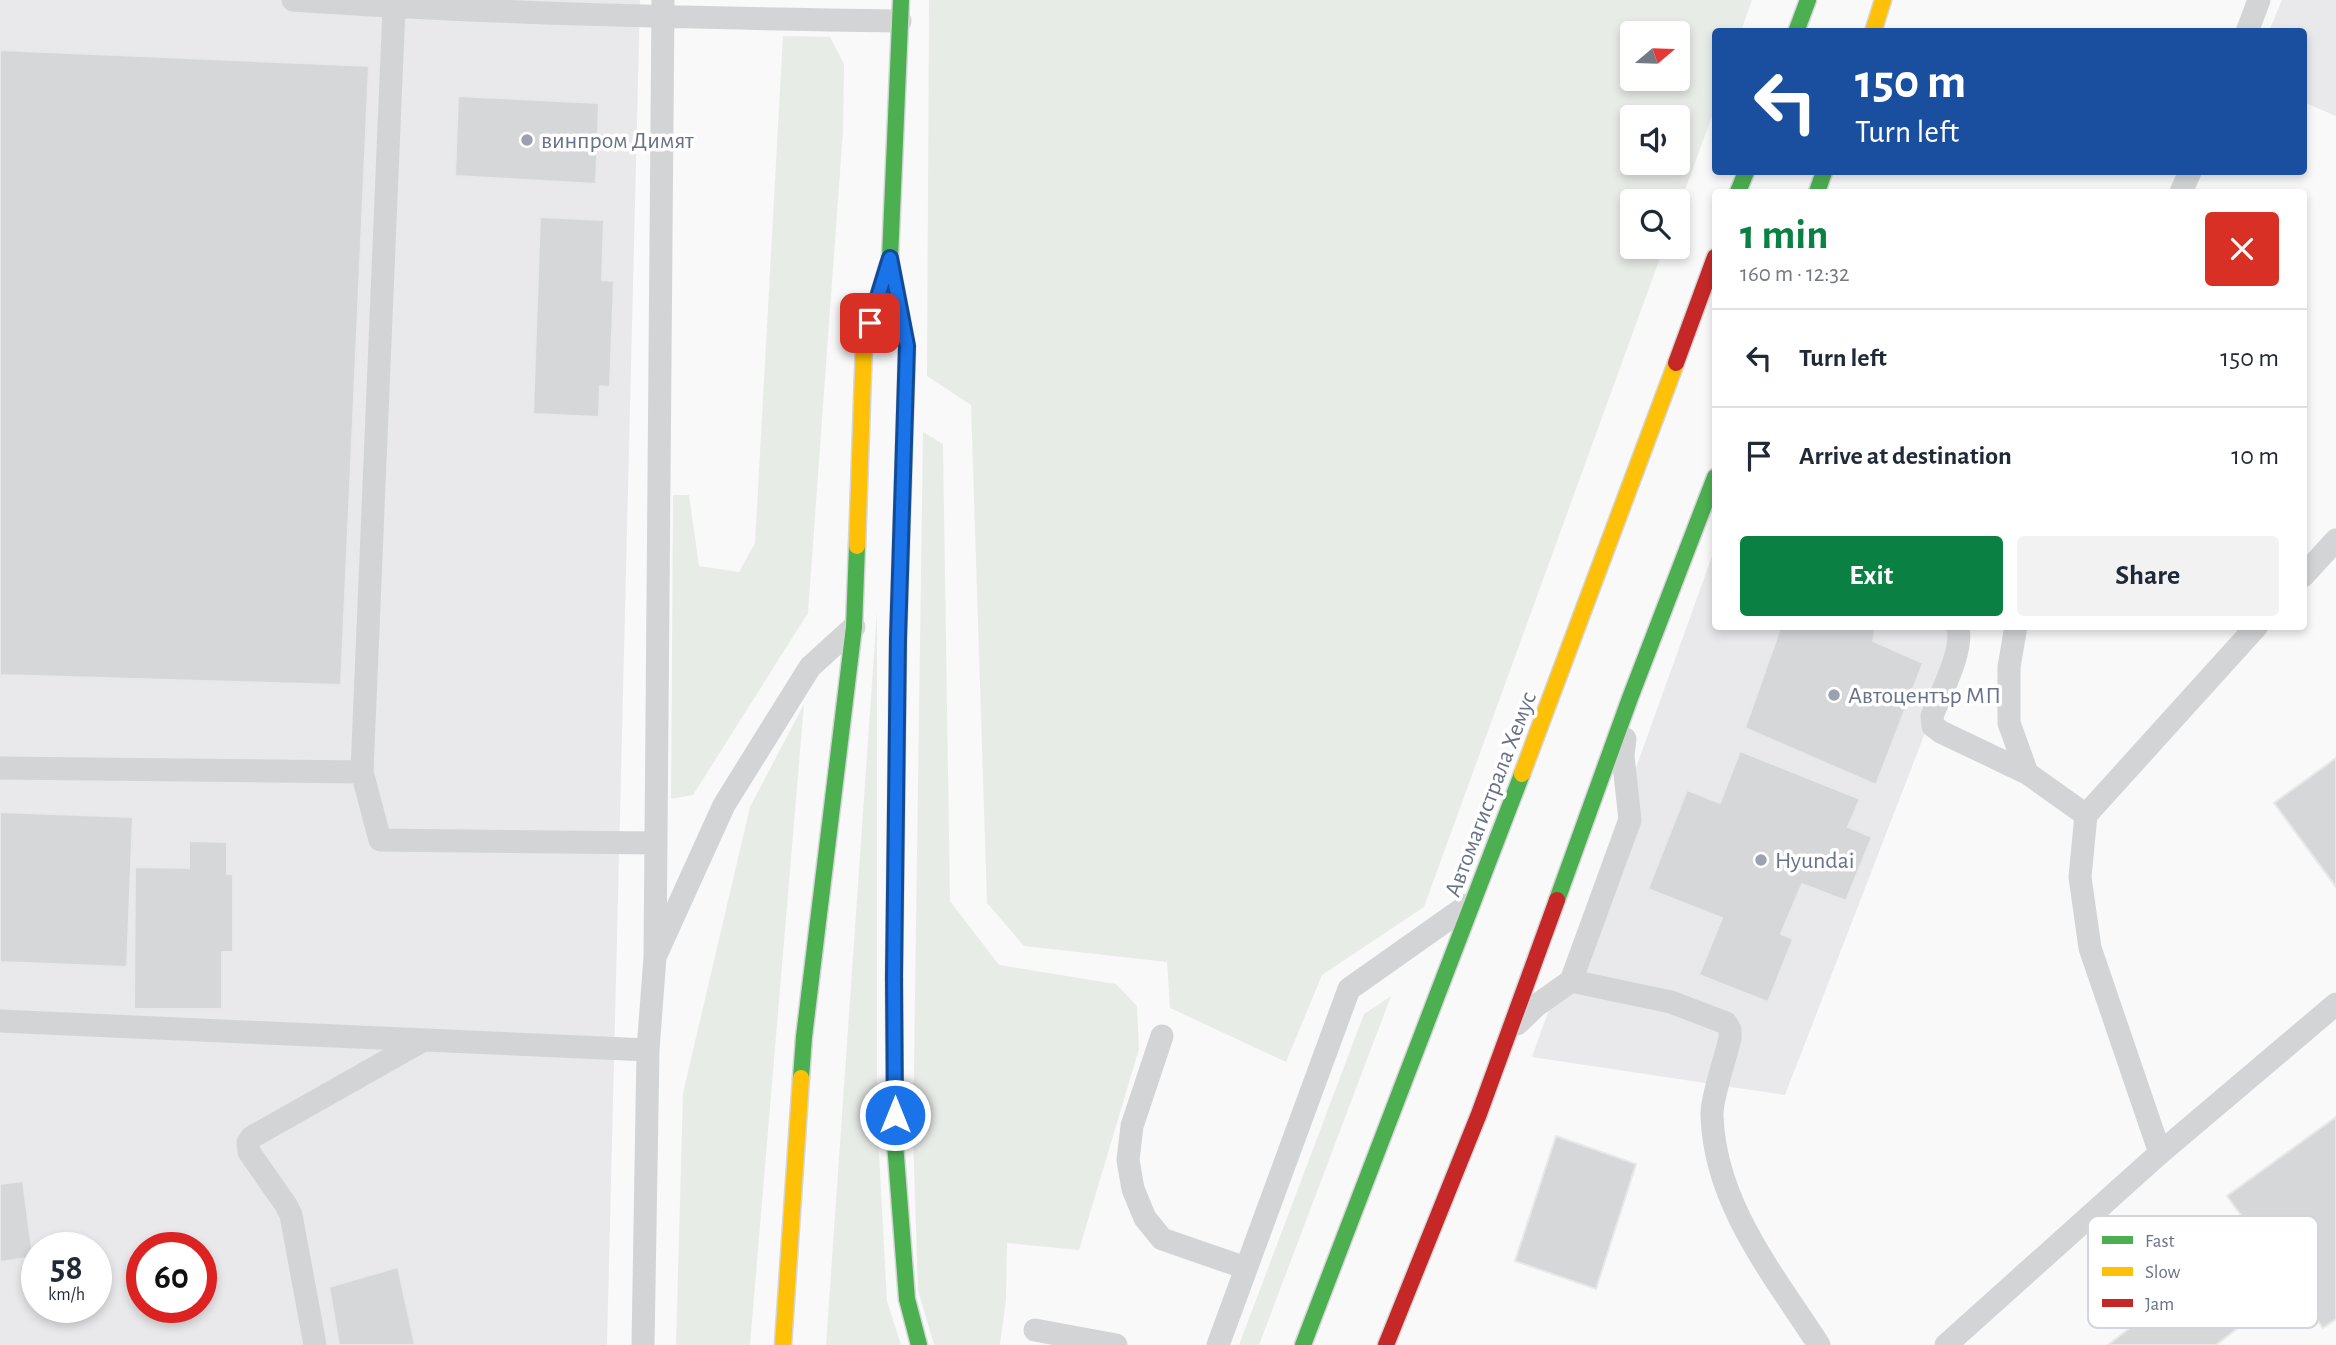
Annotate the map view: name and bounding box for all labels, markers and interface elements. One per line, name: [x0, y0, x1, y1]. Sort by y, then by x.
north arrow: [1620, 21, 1690, 91]
map controls: [1620, 21, 1690, 259]
icon: left: [1740, 56, 1831, 147]
text: 150 m: [1855, 58, 1966, 107]
button: sound: [1620, 105, 1690, 175]
text: Turn left: [1855, 116, 1959, 148]
place label: винпром Димят: [541, 129, 694, 153]
marker: винпром Димят: [519, 132, 535, 148]
button: search: [1620, 189, 1690, 259]
button: close: [2205, 212, 2279, 286]
text: 1 min: [1740, 214, 1829, 256]
text: 160 m · 12:32: [1740, 263, 1850, 286]
pin: [840, 293, 900, 353]
icon: arrive: [851, 304, 889, 342]
icon: left: [1740, 339, 1778, 377]
text: Turn left: [1799, 345, 1887, 371]
text: 150 m: [2220, 345, 2279, 371]
icon: arrive: [1740, 437, 1778, 475]
text: Arrive at destination: [1799, 443, 2012, 469]
text: 10 m: [2231, 443, 2279, 469]
button: Exit: [1740, 536, 2003, 616]
button: Share: [2017, 536, 2279, 616]
place label: Автоцентър МП: [1848, 684, 2001, 708]
marker: Автоцентър МП: [1826, 687, 1842, 703]
street label: Автомагистрала Хемус: [1441, 688, 1541, 900]
place label: Hyundai: [1775, 849, 1855, 873]
marker: Hyundai: [1753, 852, 1769, 868]
position arrow: [858, 1078, 932, 1152]
legend: [2088, 1216, 2318, 1328]
speed limit sign: 60: [126, 1232, 217, 1323]
text: Fast: [2145, 1232, 2175, 1251]
text: 58: [50, 1251, 83, 1286]
text: Slow: [2145, 1263, 2181, 1282]
text: km/h: [48, 1286, 85, 1304]
text: Jam: [2145, 1295, 2174, 1314]

